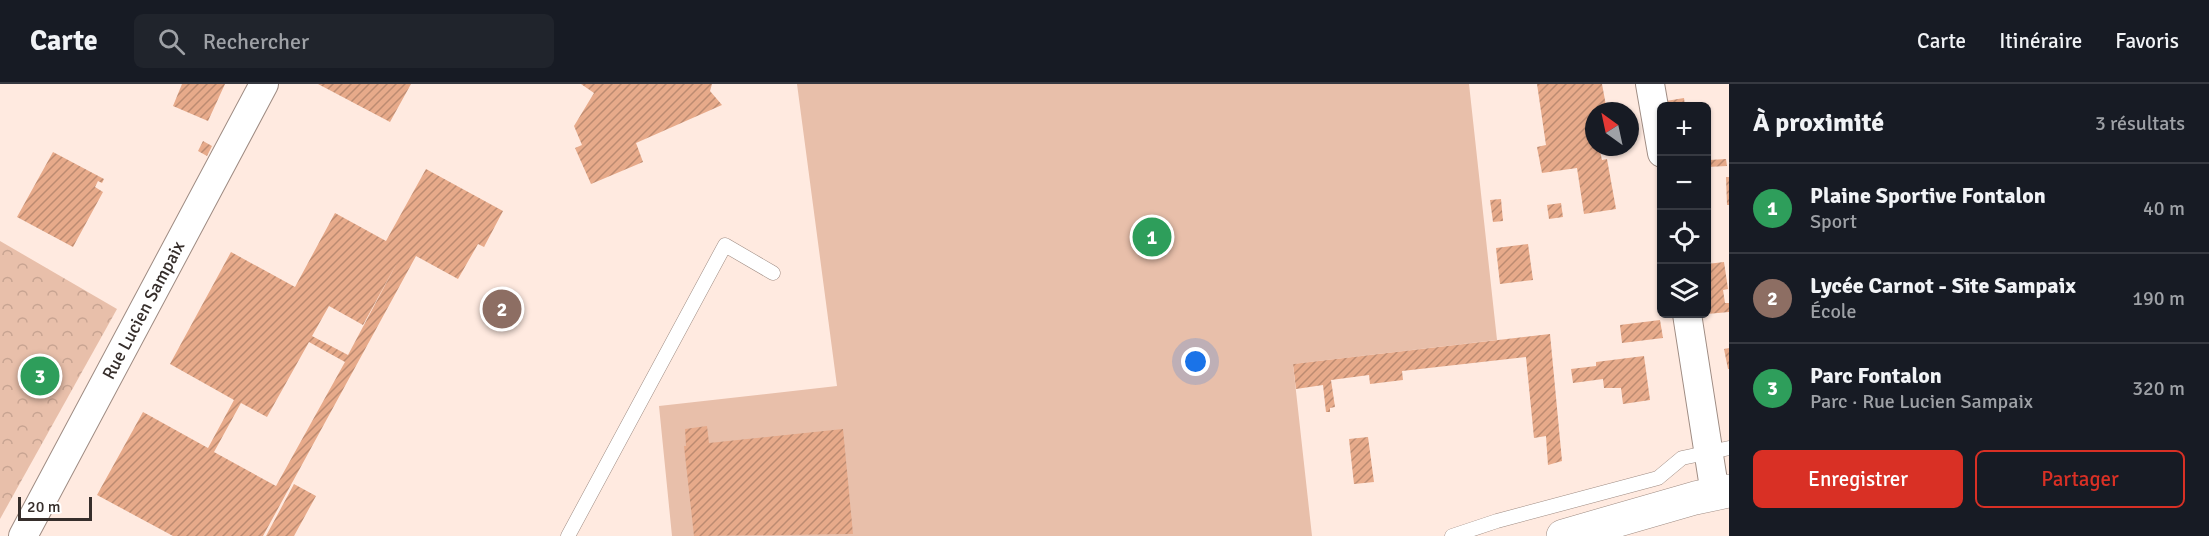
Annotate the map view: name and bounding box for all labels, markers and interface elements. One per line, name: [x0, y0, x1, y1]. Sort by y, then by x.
search box: [134, 14, 554, 68]
text: Carte: [30, 24, 98, 58]
icon: search: [155, 25, 188, 58]
text: Rechercher: [203, 28, 309, 55]
text: Carte: [1917, 28, 1966, 54]
text: Itinéraire: [1999, 28, 2082, 54]
text: Favoris: [2115, 28, 2179, 54]
north arrow: [1585, 102, 1639, 156]
map controls: [1657, 102, 1711, 318]
button: +: [1657, 102, 1711, 156]
text: À proximité: [1753, 107, 1884, 139]
text: 3 résultats: [2095, 111, 2185, 136]
button: −: [1657, 156, 1711, 210]
text: Plaine Sportive Fontalon: [1810, 182, 2046, 209]
text: 1: [1767, 196, 1778, 221]
text: 40 m: [2143, 196, 2185, 221]
text: Sport: [1810, 209, 1857, 234]
button: locate: [1657, 210, 1711, 264]
pin: 1: [1132, 214, 1172, 260]
street label: Rue Lucien Sampaix: [98, 237, 190, 383]
button: layers: [1657, 264, 1711, 318]
text: Lycée Carnot - Site Sampaix: [1810, 272, 2076, 299]
pin: 2: [482, 286, 522, 332]
text: 2: [1767, 286, 1778, 311]
text: 190 m: [2132, 286, 2185, 311]
text: École: [1810, 299, 1857, 324]
your location: [1181, 347, 1210, 376]
pin: 3: [20, 354, 60, 398]
text: Parc Fontalon: [1810, 362, 1942, 389]
text: 3: [1767, 376, 1778, 401]
text: 320 m: [2132, 376, 2185, 401]
text: Parc · Rue Lucien Sampaix: [1810, 389, 2033, 414]
button: Enregistrer: [1753, 450, 1963, 508]
button: Partager: [1975, 450, 2185, 508]
scale bar: [18, 494, 92, 522]
text: 20 m: [27, 497, 61, 517]

